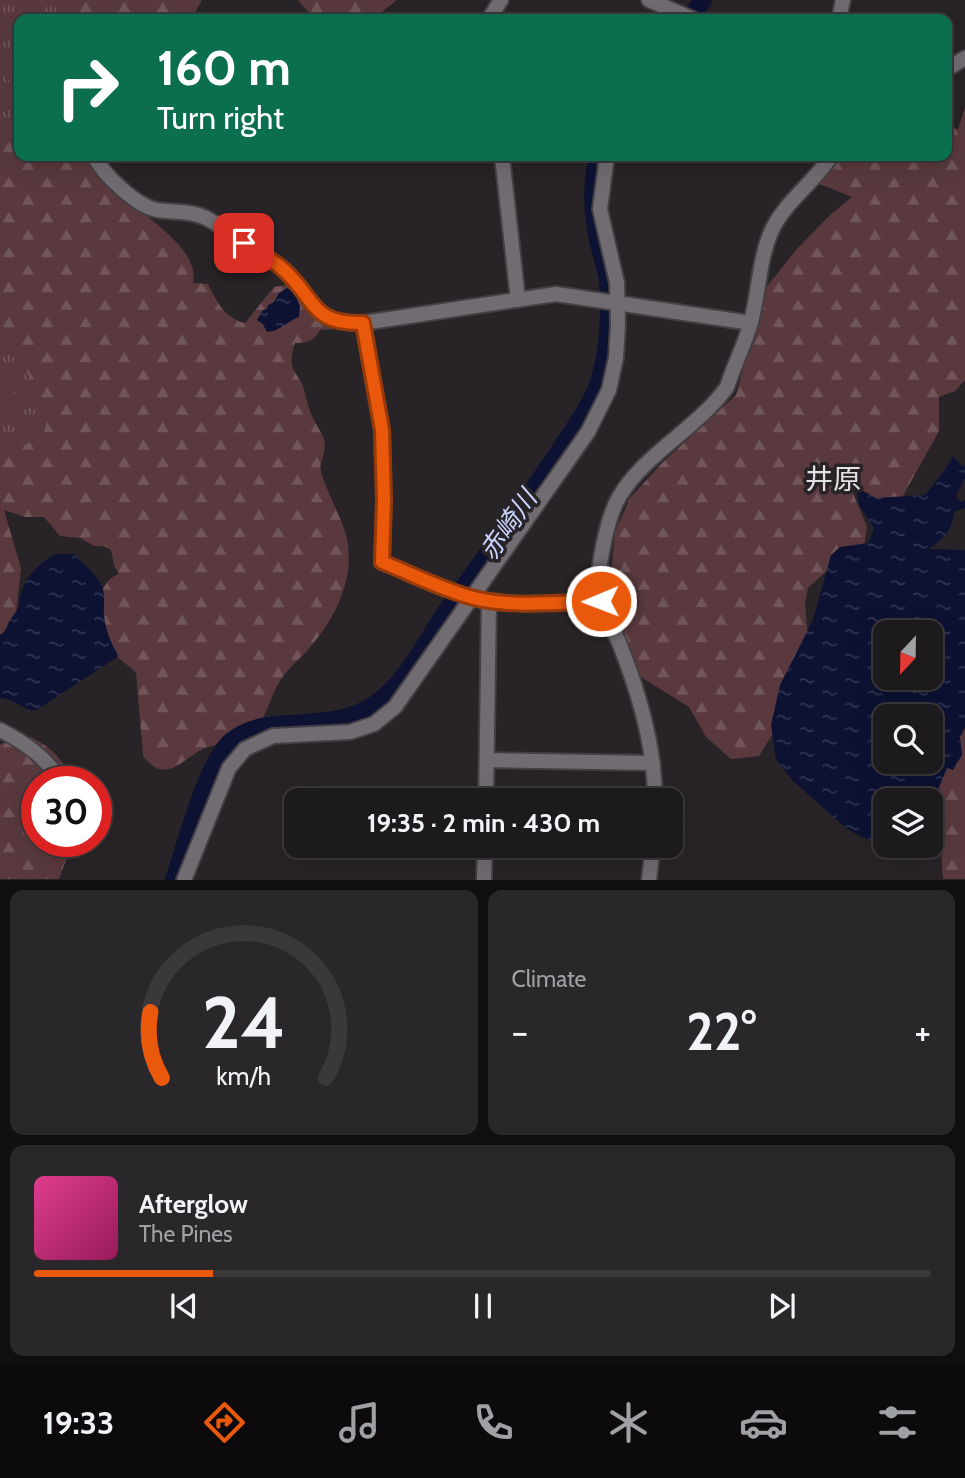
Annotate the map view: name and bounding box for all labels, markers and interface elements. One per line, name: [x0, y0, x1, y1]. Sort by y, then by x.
text: 160 m: [157, 38, 291, 97]
icon: right: [42, 42, 133, 133]
text: Turn right: [157, 98, 284, 137]
pin: [214, 213, 274, 273]
icon: arrive: [225, 224, 263, 262]
district label: 井原: [805, 462, 861, 496]
water label: 赤崎川: [473, 481, 545, 566]
position arrow: [564, 564, 638, 638]
north arrow: [873, 620, 943, 690]
map controls: [873, 620, 943, 858]
button: search: [873, 704, 943, 774]
speed limit sign: 30: [21, 766, 112, 857]
button: layers: [873, 788, 943, 858]
text: 19:35 · 2 min · 430 m: [367, 807, 600, 839]
text: Climate: [512, 965, 586, 993]
text: 24: [202, 979, 286, 1067]
text: 22°: [686, 1000, 756, 1063]
text: −: [512, 1008, 528, 1055]
text: +: [914, 1008, 931, 1055]
text: km/h: [216, 1061, 271, 1091]
text: Afterglow: [139, 1188, 248, 1220]
text: The Pines: [139, 1220, 233, 1248]
icon: previous: [165, 1287, 203, 1325]
icon: pause: [464, 1287, 502, 1325]
icon: next: [763, 1287, 801, 1325]
icon: directions: [200, 1398, 249, 1447]
icon: music: [335, 1398, 384, 1447]
icon: phone: [469, 1398, 518, 1447]
icon: climate: [604, 1398, 653, 1447]
icon: car: [739, 1398, 788, 1447]
icon: filters: [873, 1398, 922, 1447]
text: 19:33: [43, 1403, 114, 1442]

